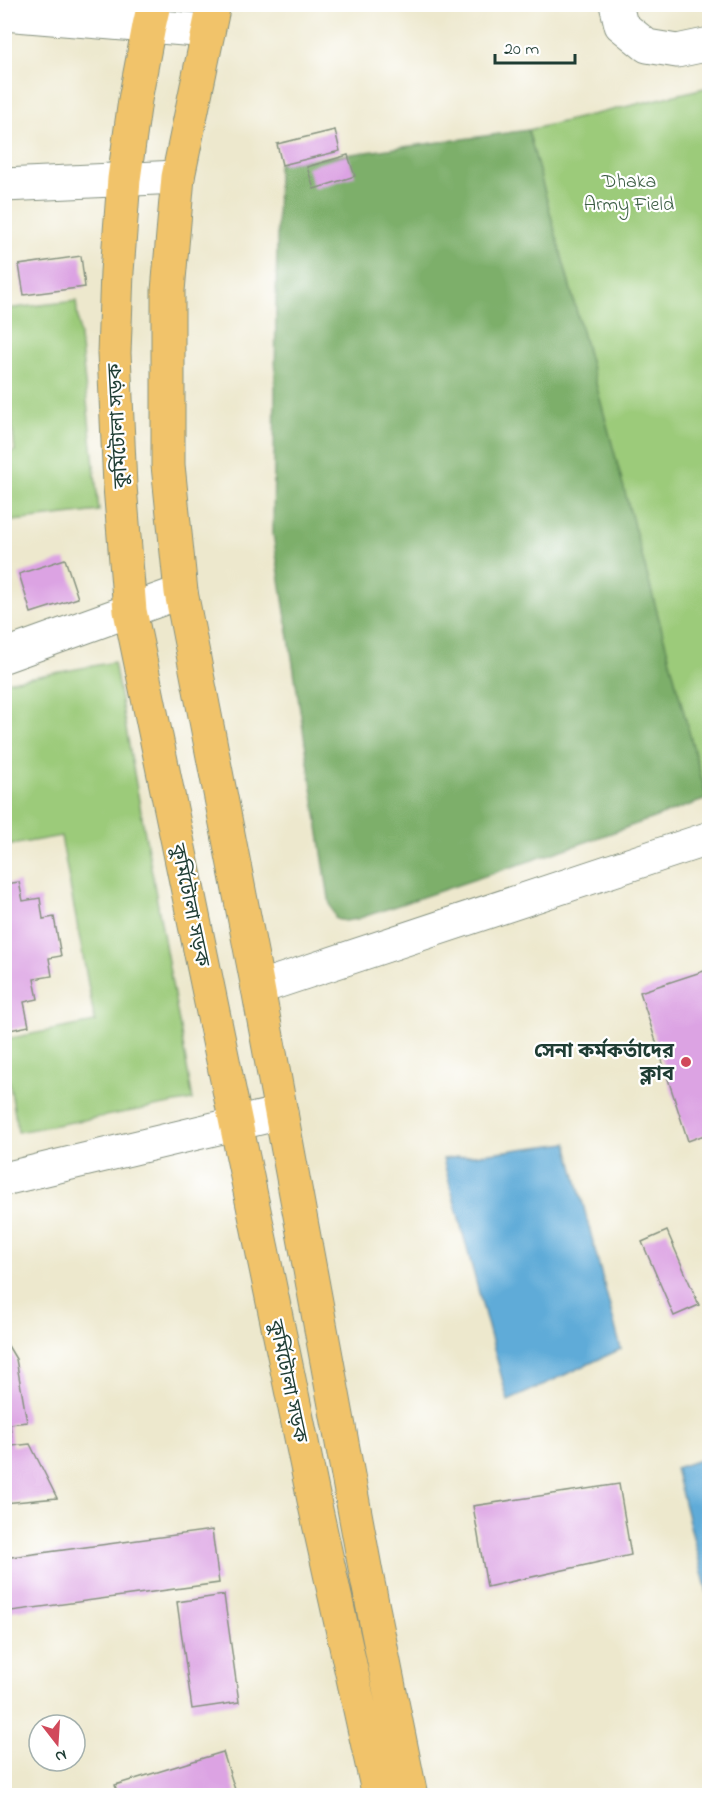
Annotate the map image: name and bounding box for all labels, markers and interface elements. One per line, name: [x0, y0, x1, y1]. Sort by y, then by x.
scale bar: [495, 27, 574, 65]
text: 20 m: [504, 37, 539, 63]
park label: Dhaka Army Field: [584, 168, 674, 220]
street label: কুর্মিটোলা সড়ক: [101, 362, 137, 490]
street label: কুর্মিটোলা সড়ক: [161, 840, 217, 970]
place label: সেনা কর্মকর্তাদের ক্লাব: [534, 1038, 675, 1090]
marker: সেনা কর্মকর্তাদের ক্লাব: [679, 1055, 693, 1069]
street label: কুর্মিটোলা সড়ক: [259, 1316, 315, 1446]
north arrow: [27, 1713, 87, 1773]
text: N: [52, 1742, 69, 1769]

